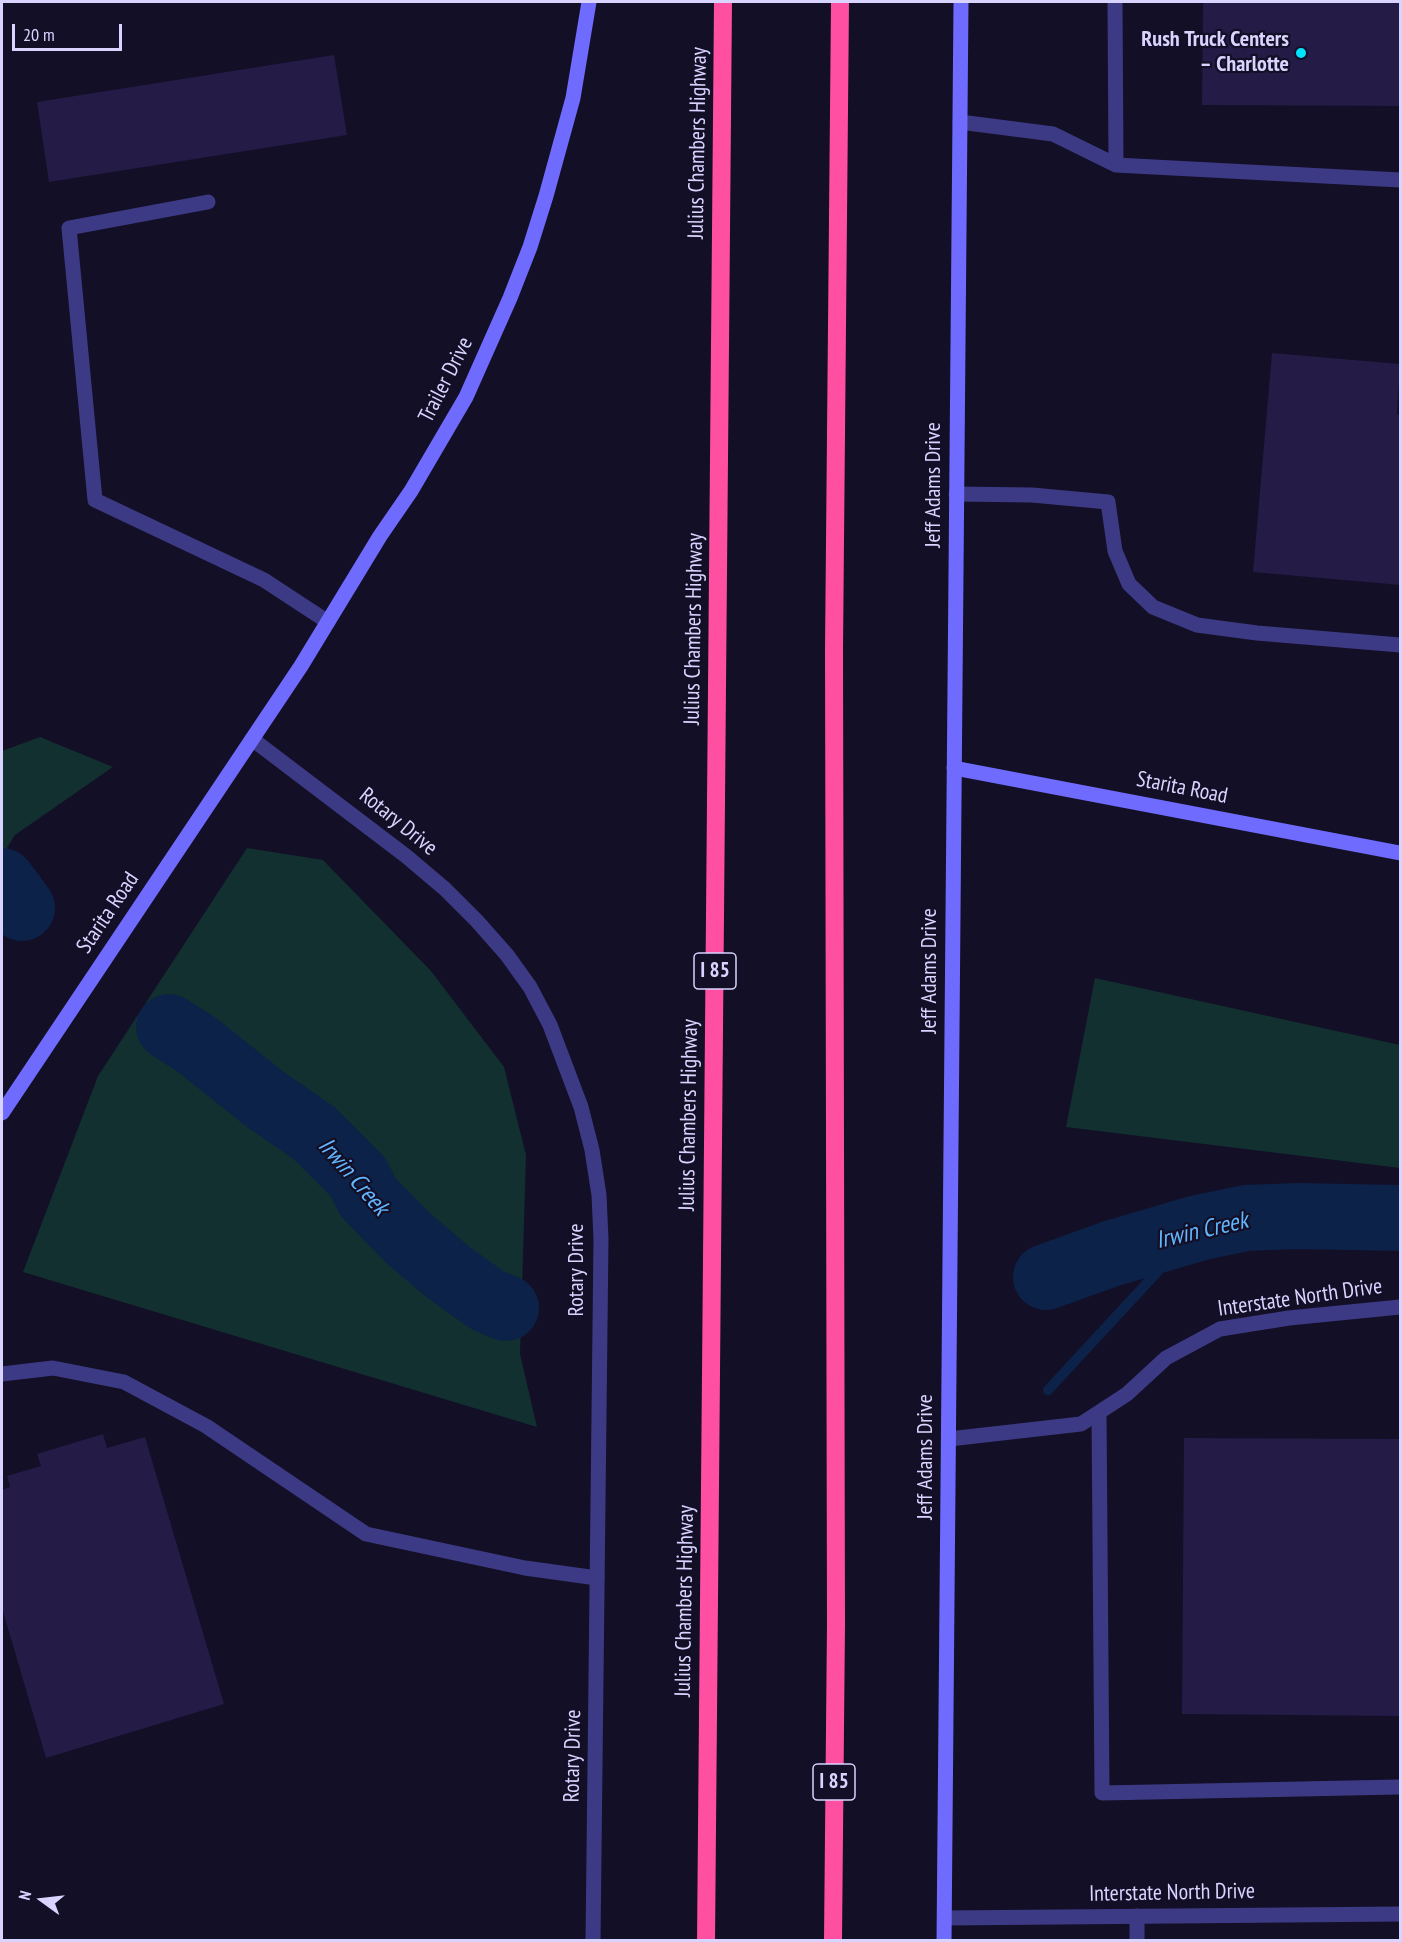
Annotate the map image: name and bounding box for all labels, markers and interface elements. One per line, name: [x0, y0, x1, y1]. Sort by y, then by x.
scale bar: [15, 12, 124, 50]
text: 20 m: [23, 23, 55, 46]
place label: Rush Truck Centers – Charlotte: [1141, 27, 1289, 78]
marker: Rush Truck Centers – Charlotte: [1294, 46, 1308, 60]
street label: Julius Chambers Highway: [683, 47, 713, 239]
street label: Trailer Drive: [413, 333, 479, 427]
street label: Jeff Adams Drive: [921, 422, 947, 548]
street label: Julius Chambers Highway: [679, 533, 709, 725]
street label: Starita Road: [1134, 766, 1230, 810]
street label: Rotary Drive: [354, 782, 442, 862]
street label: Starita Road: [71, 867, 145, 959]
street label: Jeff Adams Drive: [917, 908, 943, 1034]
road number: I 85: [694, 953, 736, 989]
street label: Julius Chambers Highway: [674, 1019, 704, 1211]
water label: Irwin Creek: [312, 1132, 394, 1222]
water label: Irwin Creek: [1153, 1206, 1251, 1256]
street label: Rotary Drive: [564, 1224, 590, 1316]
street label: Interstate North Drive: [1216, 1273, 1384, 1323]
street label: Jeff Adams Drive: [913, 1394, 939, 1520]
street label: Julius Chambers Highway: [670, 1505, 700, 1697]
street label: Rotary Drive: [559, 1709, 587, 1803]
road number: I 85: [813, 1764, 855, 1800]
north arrow: [12, 1870, 72, 1930]
street label: Interstate North Drive: [1089, 1878, 1255, 1908]
text: N: [14, 1889, 35, 1902]

